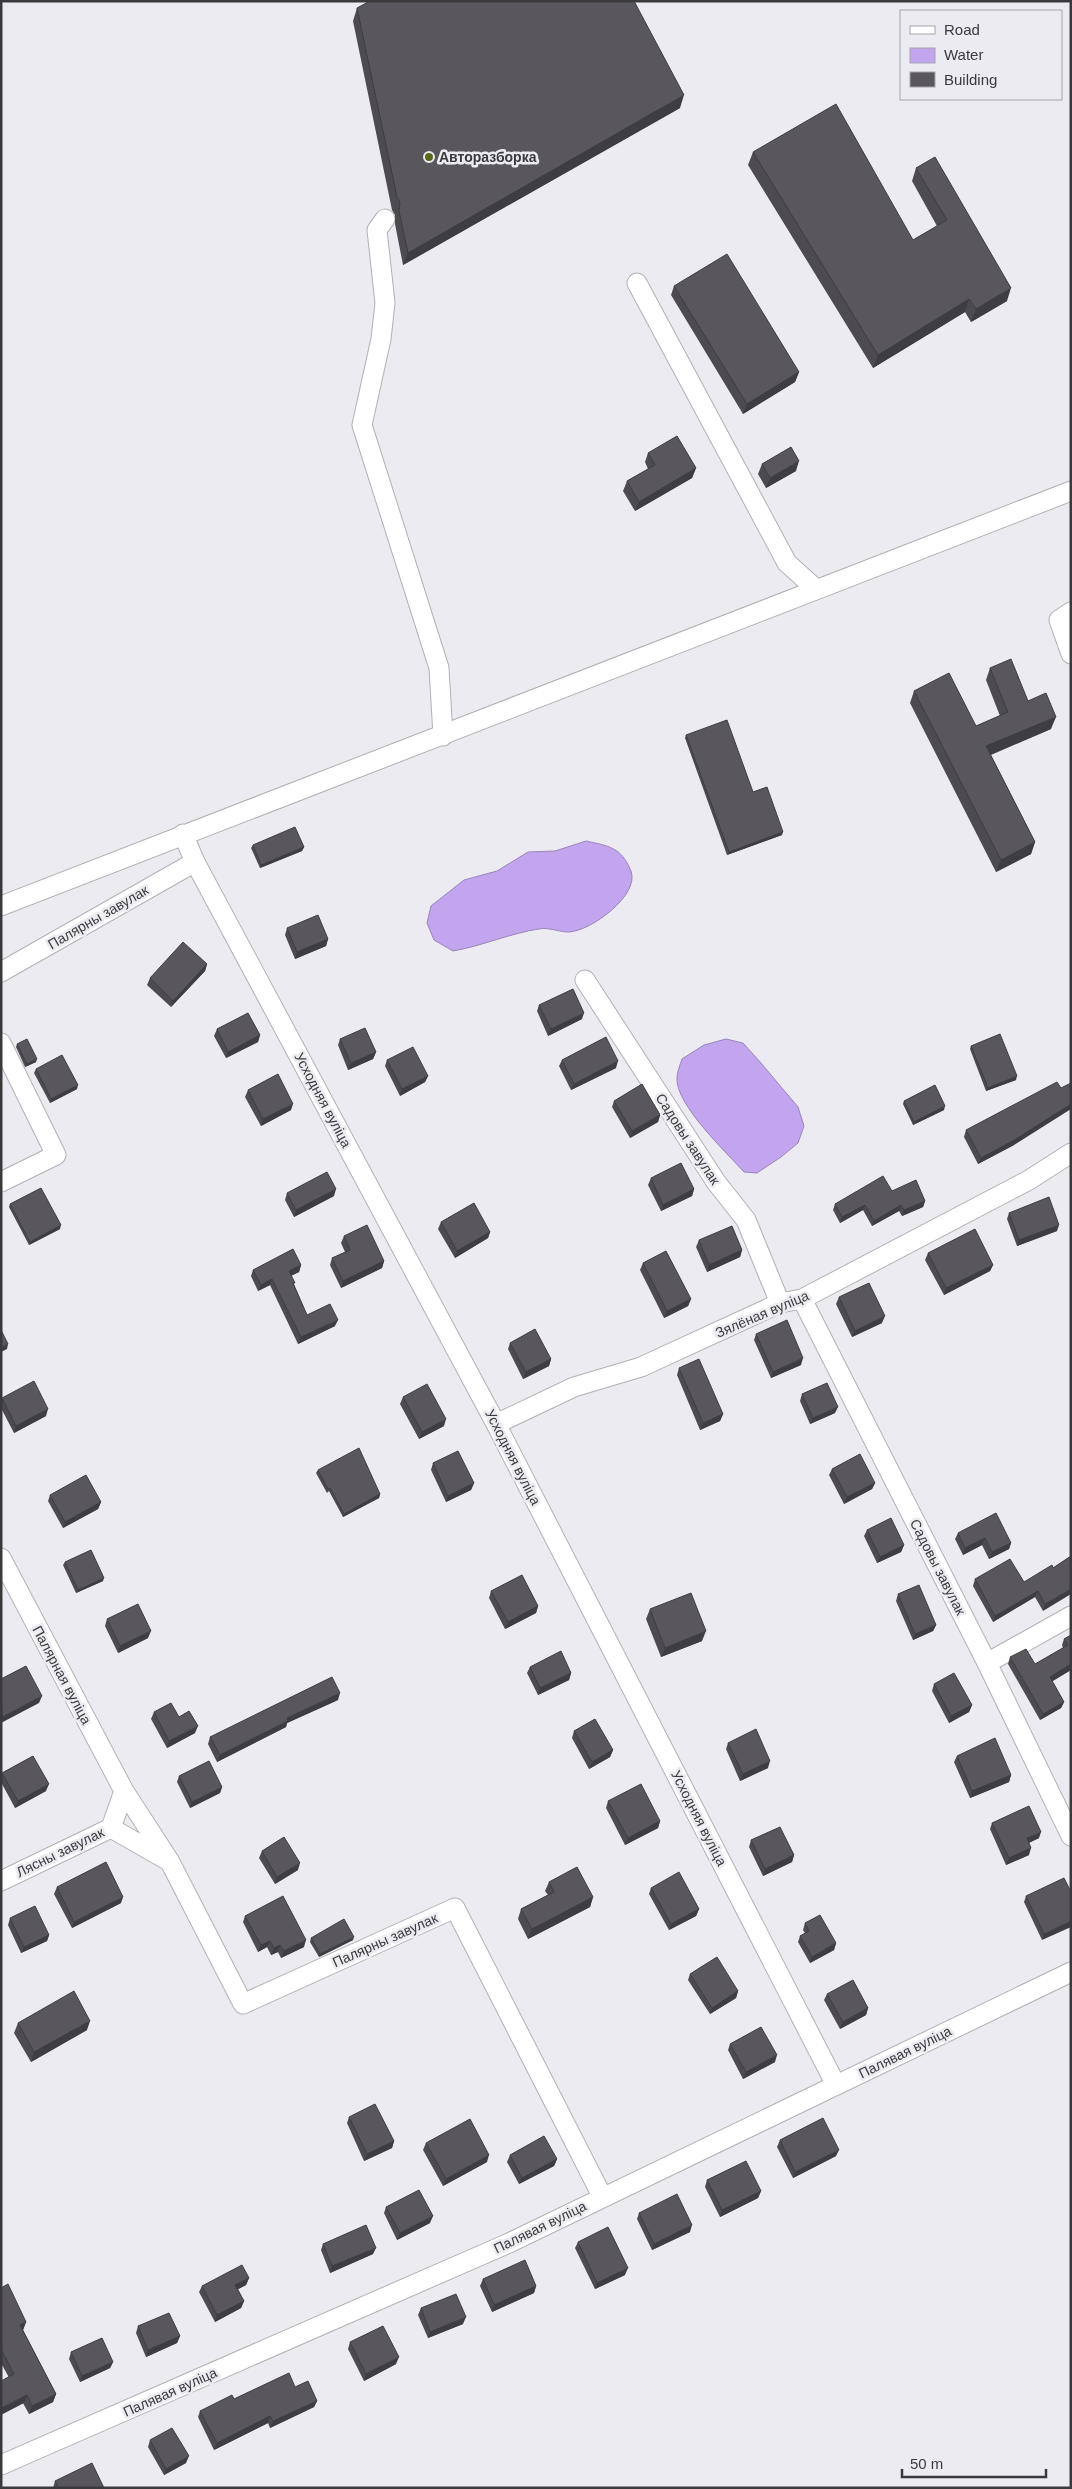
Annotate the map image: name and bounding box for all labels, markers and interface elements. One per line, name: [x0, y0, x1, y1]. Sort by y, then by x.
legend: [900, 10, 1062, 100]
text: Road: [944, 21, 980, 38]
text: Water: [944, 46, 983, 63]
text: Building: [944, 71, 997, 88]
place label: Авторазборка: [439, 149, 537, 165]
marker: Авторазборка: [423, 151, 435, 163]
street label: Палярны завулак: [45, 881, 152, 952]
street label: Усходняя вуліца: [291, 1050, 355, 1150]
street label: Садовы завулак: [653, 1090, 724, 1188]
street label: Зялёная вуліца: [713, 1287, 811, 1341]
street label: Усходняя вуліца: [482, 1407, 544, 1508]
street label: Садовы завулак: [907, 1516, 969, 1618]
street label: Палярная вуліца: [29, 1623, 95, 1727]
street label: Усходняя вуліца: [668, 1768, 730, 1869]
street label: Лясны завулак: [14, 1823, 107, 1880]
street label: Палярны завулак: [330, 1909, 441, 1970]
street label: Палявая вуліца: [856, 2023, 954, 2081]
street label: Палявая вуліца: [491, 2198, 589, 2256]
street label: Палявая вуліца: [121, 2364, 220, 2420]
scale bar: [902, 2446, 1046, 2478]
text: 50 m: [910, 2455, 943, 2472]

